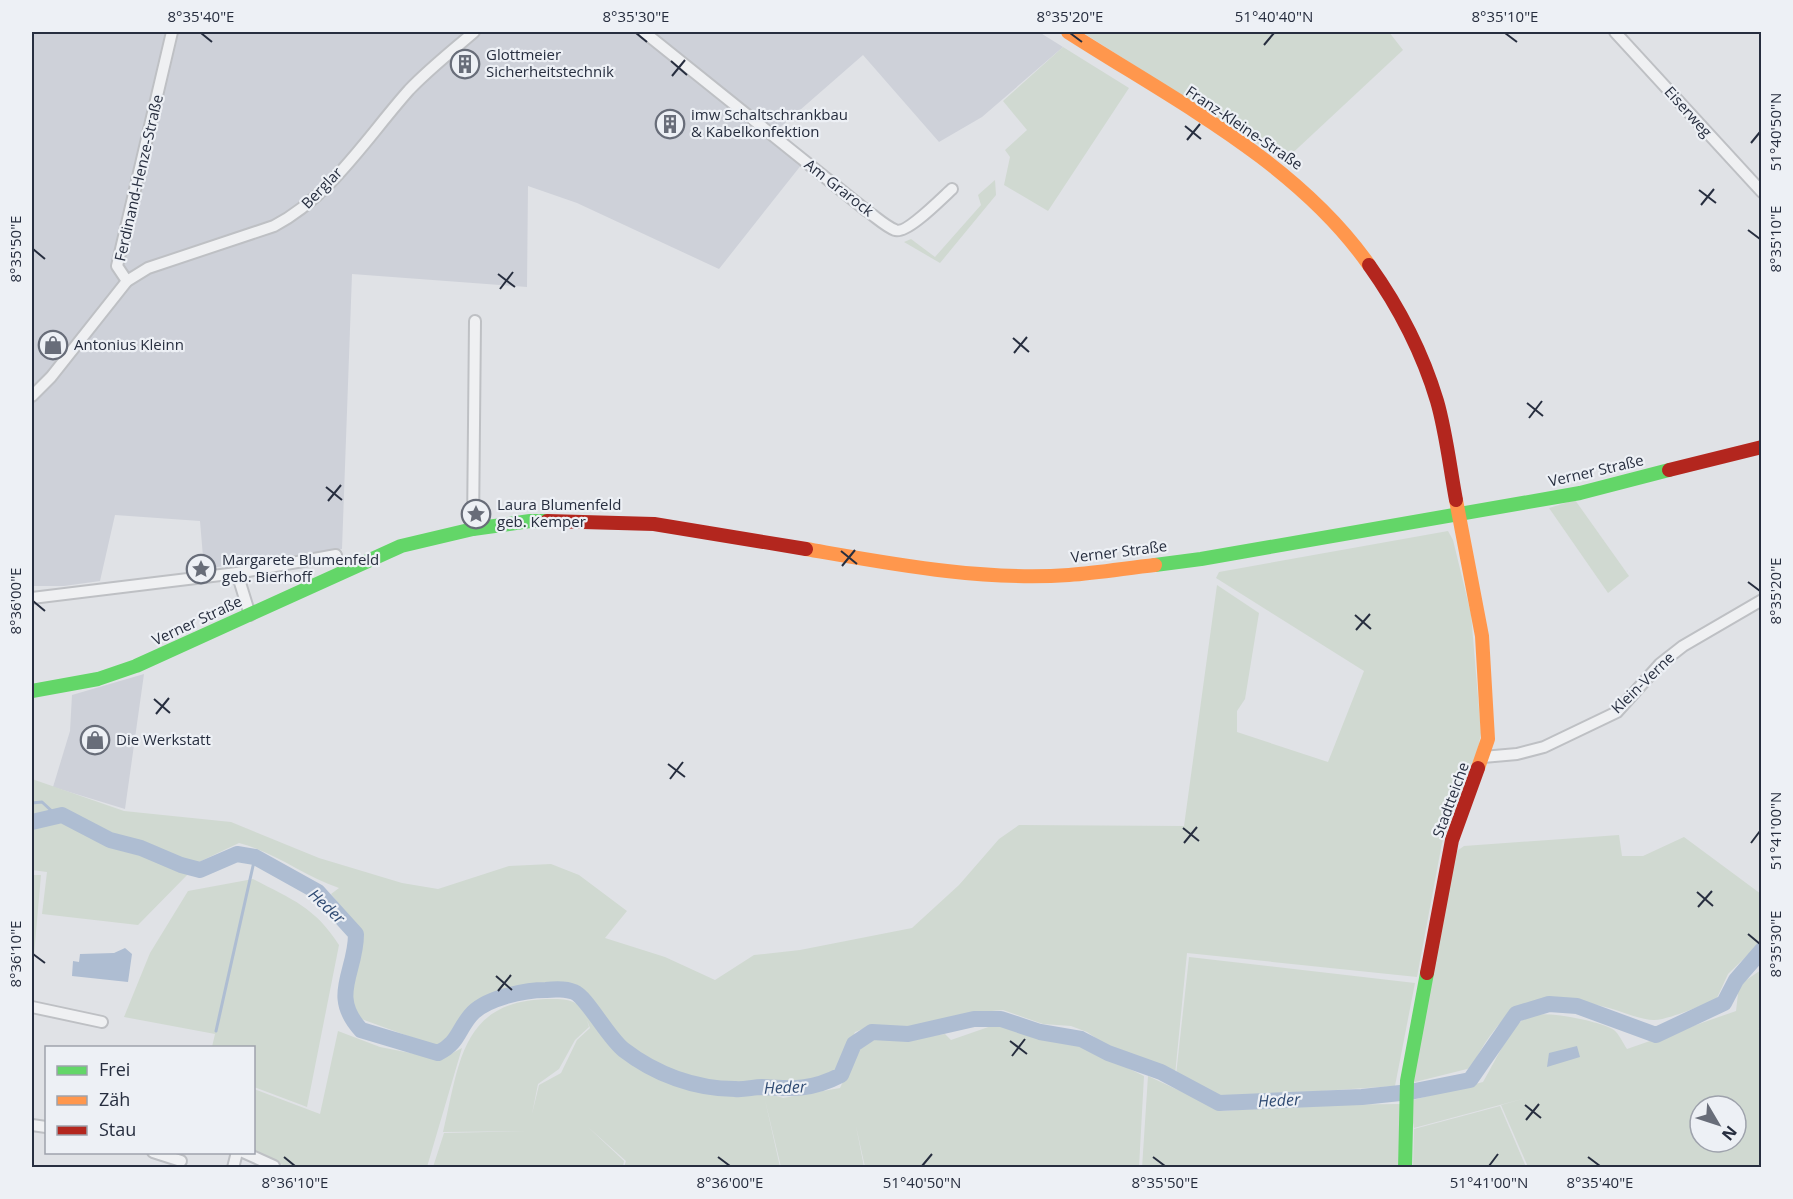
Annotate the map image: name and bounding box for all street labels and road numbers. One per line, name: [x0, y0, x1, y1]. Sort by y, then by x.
street label: Franz-Kleine-Straße: [1182, 81, 1307, 174]
street label: Eiserweg: [1661, 82, 1717, 141]
street label: Ferdinand-Henze-Straße: [109, 92, 167, 263]
street label: Am Grarock: [801, 154, 879, 221]
street label: Berglar: [296, 162, 346, 212]
street label: Verner Straße: [1546, 449, 1645, 491]
street label: Verner Straße: [1070, 535, 1168, 567]
street label: Verner Straße: [148, 591, 245, 650]
street label: Klein-Verne: [1606, 647, 1678, 717]
street label: Stadtteiche: [1427, 759, 1473, 840]

